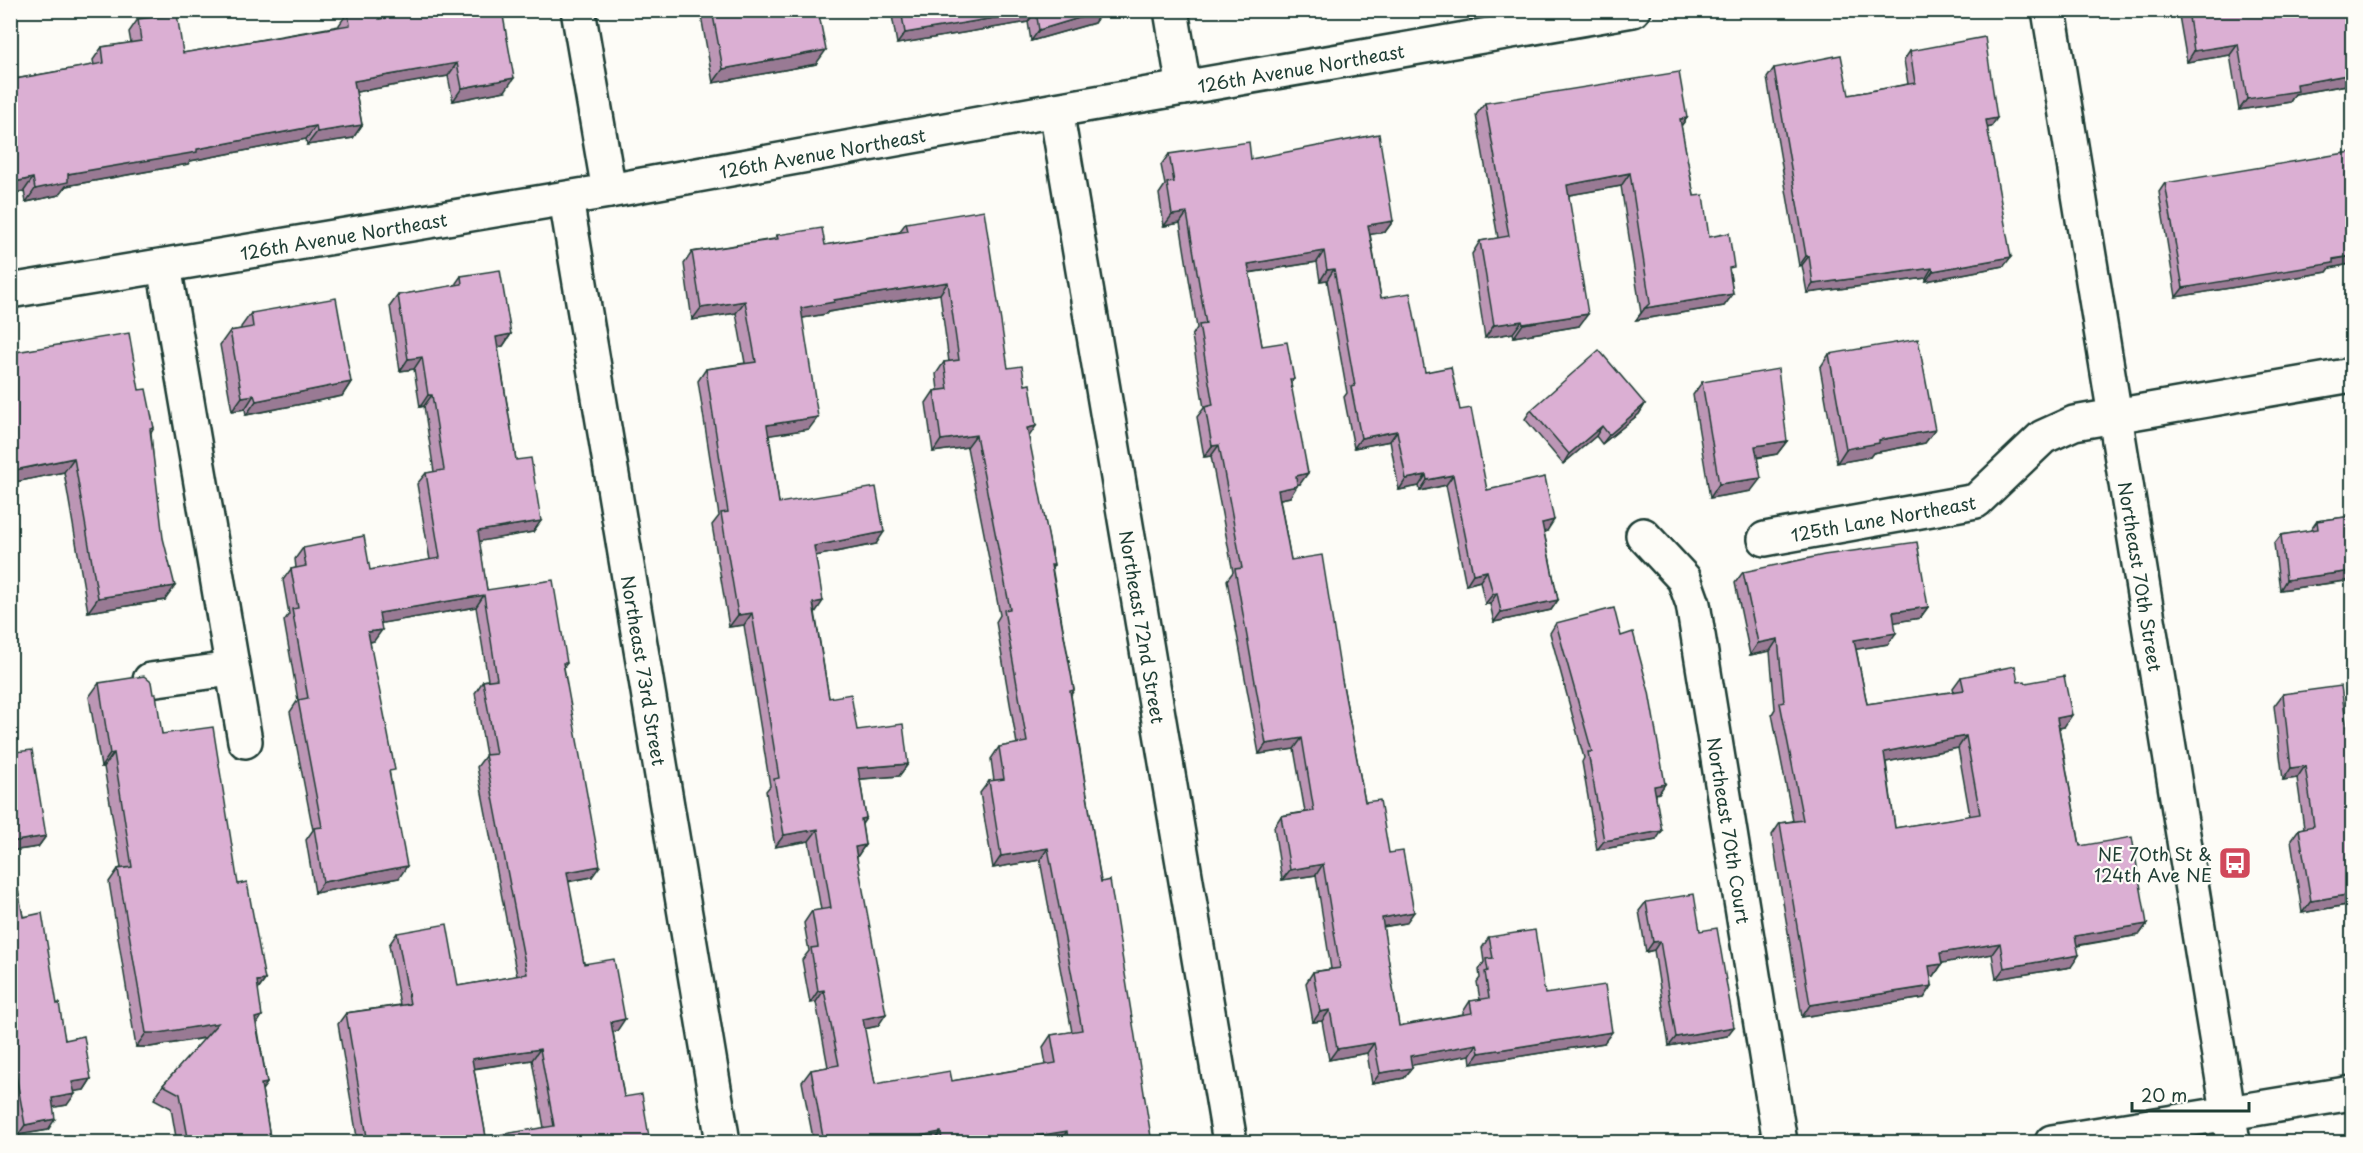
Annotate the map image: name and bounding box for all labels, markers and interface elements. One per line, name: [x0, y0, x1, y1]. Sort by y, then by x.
street label: 126th Avenue Northeast: [1195, 36, 1406, 99]
street label: 126th Avenue Northeast: [717, 120, 928, 184]
street label: 126th Avenue Northeast: [238, 205, 449, 266]
street label: Northeast 70th Street: [2112, 480, 2170, 674]
street label: 125th Lane Northeast: [1789, 488, 1978, 548]
street label: Northeast 72nd Street: [1114, 528, 1173, 725]
street label: Northeast 73rd Street: [615, 573, 674, 768]
street label: Northeast 70th Court: [1701, 735, 1758, 926]
place label: NE 70th St & 124th Ave NE: [2094, 840, 2212, 888]
bus stop icon: NE 70th St & 124th Ave NE: [2217, 845, 2253, 881]
scale bar: [2132, 1075, 2249, 1113]
text: 20 m: [2141, 1081, 2187, 1108]

